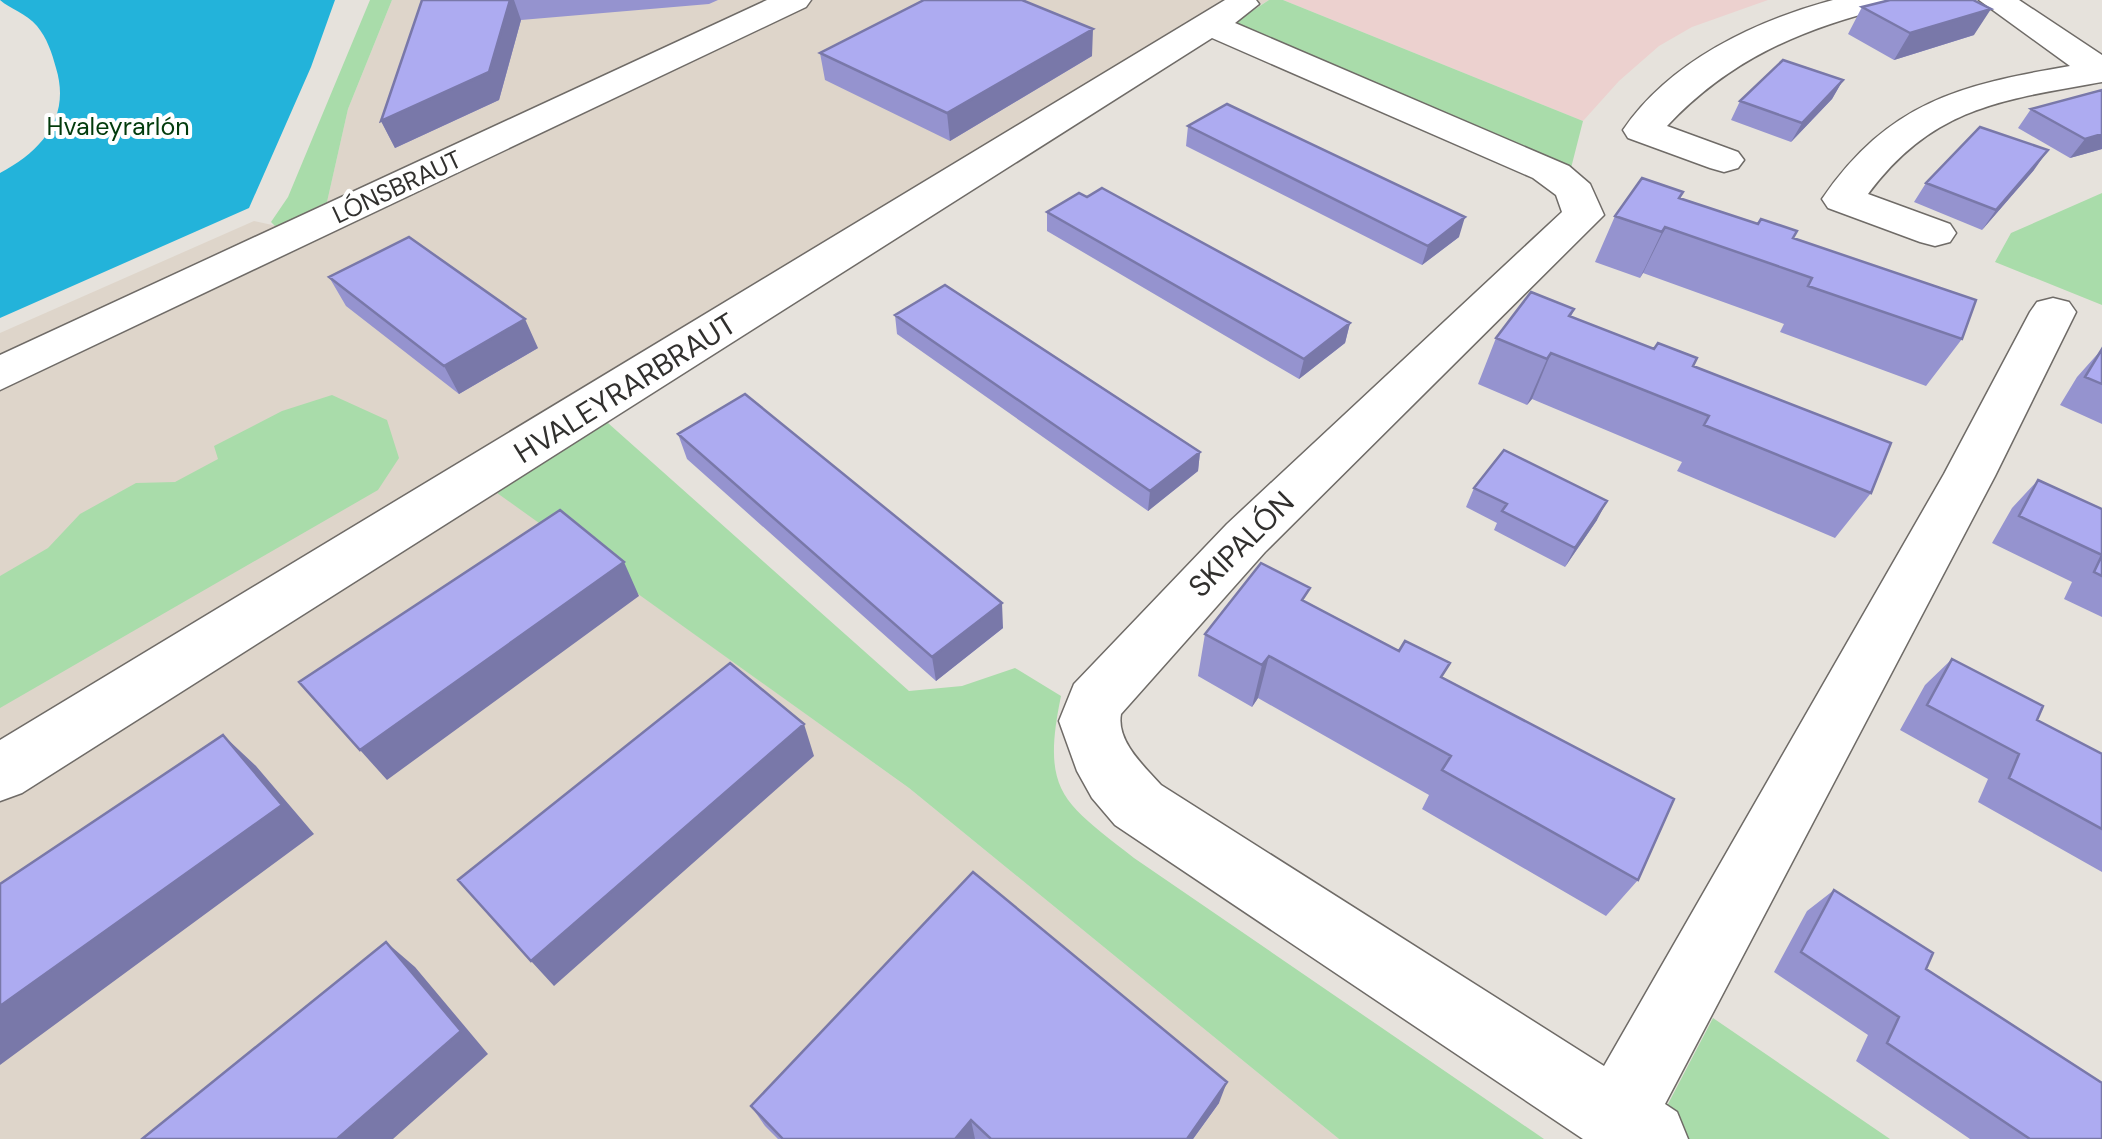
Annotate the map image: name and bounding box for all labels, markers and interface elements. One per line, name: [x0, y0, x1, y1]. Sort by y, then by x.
park label: Hvaleyrarlón: [46, 110, 190, 143]
street label: LÓNSBRAUT: [327, 143, 467, 231]
street label: HVALEYRARBRAUT: [507, 304, 743, 472]
street label: SKIPALÓN: [1180, 483, 1302, 605]

